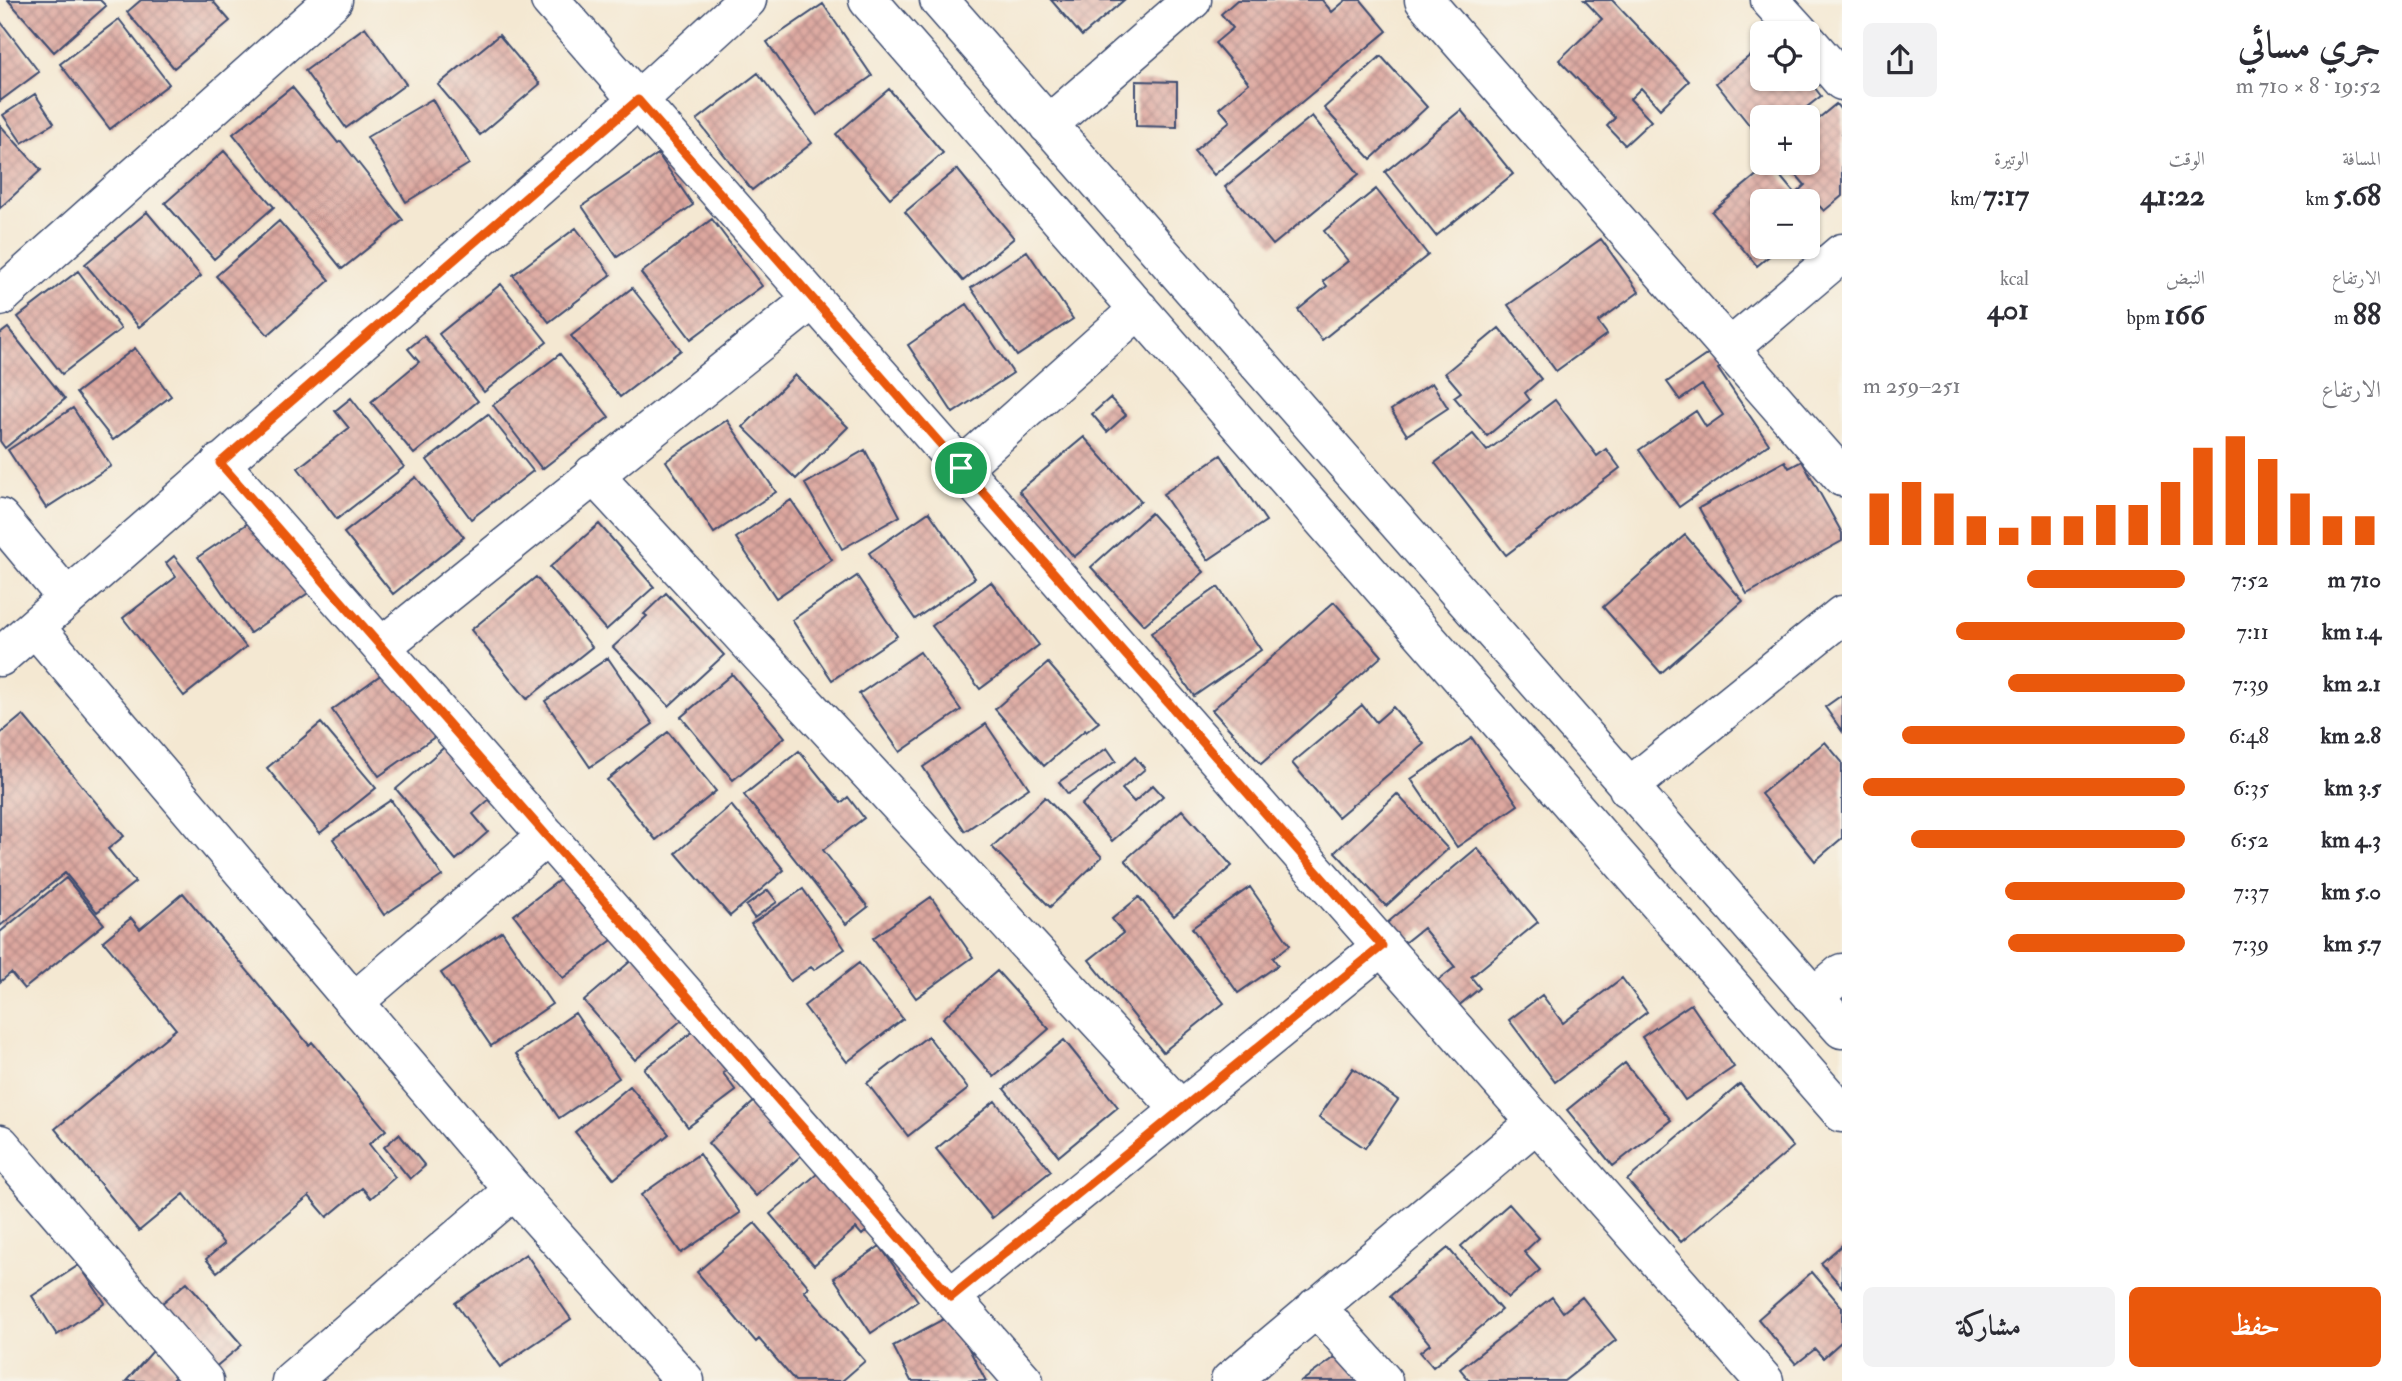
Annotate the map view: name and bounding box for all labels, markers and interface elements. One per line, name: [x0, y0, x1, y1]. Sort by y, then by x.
map controls: [1750, 21, 1820, 259]
button: locate: [1750, 21, 1820, 91]
text: جري مسائي: [2238, 21, 2381, 69]
button: share: [1863, 23, 1937, 97]
text: 19:52 · 8 × 710 m: [2236, 71, 2381, 100]
button: +: [1750, 105, 1820, 175]
text: الوتيرة: [1994, 147, 2029, 171]
text: الوقت: [2169, 147, 2205, 171]
text: المسافة: [2342, 147, 2381, 171]
text: 7:17: [1983, 177, 2029, 214]
text: 41:22: [2140, 177, 2205, 214]
text: 5.68: [2333, 177, 2381, 214]
text: /km: [1951, 187, 1983, 211]
text: km: [2306, 187, 2333, 211]
button: −: [1750, 189, 1820, 259]
text: النبض: [2166, 266, 2205, 290]
text: الارتفاع: [2332, 266, 2381, 290]
text: kcal: [2000, 267, 2029, 291]
text: 401: [1987, 291, 2029, 328]
text: 166: [2164, 296, 2205, 333]
text: 88: [2353, 296, 2381, 333]
text: bpm: [2127, 306, 2164, 330]
text: m: [2334, 306, 2353, 330]
text: 251–259 m: [1863, 371, 1961, 400]
text: الارتفاع: [2321, 375, 2381, 404]
pin: [931, 438, 991, 498]
icon: arrive: [942, 449, 980, 487]
text: 7:52: [2231, 565, 2269, 594]
text: 710 m: [2328, 565, 2381, 594]
text: 7:11: [2236, 617, 2269, 646]
text: 1.4 km: [2322, 617, 2381, 646]
text: 7:39: [2232, 669, 2269, 698]
text: 2.1 km: [2323, 669, 2381, 698]
text: 6:48: [2229, 721, 2269, 750]
text: 2.8 km: [2320, 721, 2381, 750]
text: 6:35: [2233, 773, 2269, 802]
text: 3.5 km: [2324, 773, 2381, 802]
text: 6:52: [2230, 825, 2269, 854]
text: 4.3 km: [2321, 825, 2381, 854]
text: 7:37: [2233, 877, 2269, 906]
text: 5.0 km: [2321, 877, 2381, 906]
text: 7:39: [2232, 929, 2269, 958]
text: 5.7 km: [2324, 929, 2381, 958]
button: مشاركة: [1863, 1287, 2115, 1367]
button: حفظ: [2129, 1287, 2381, 1367]

